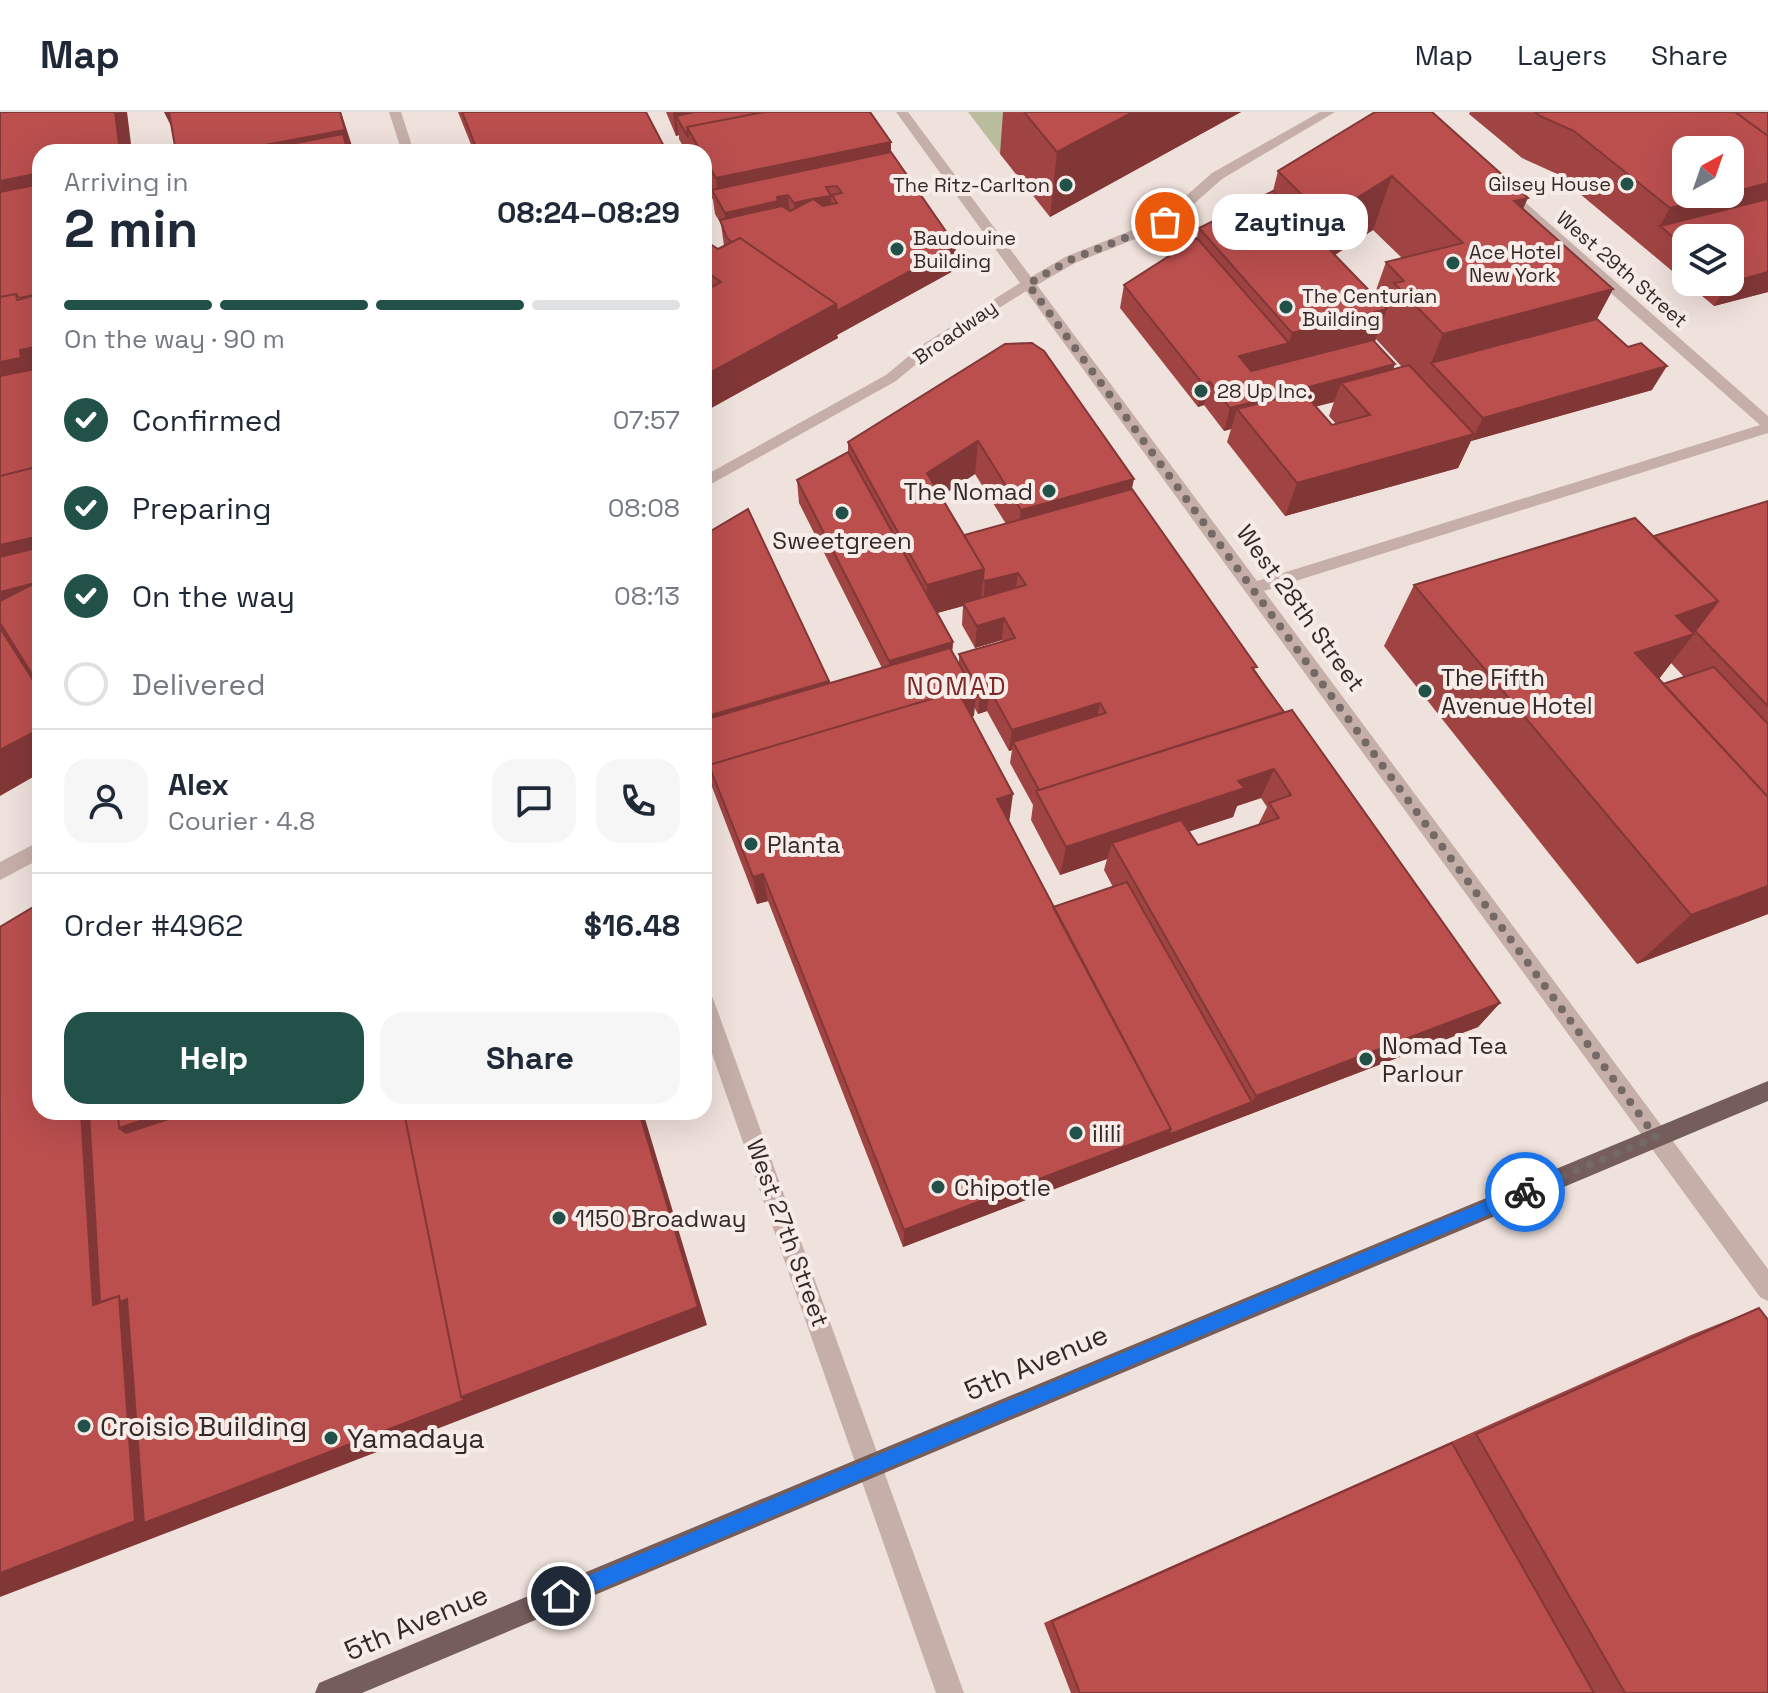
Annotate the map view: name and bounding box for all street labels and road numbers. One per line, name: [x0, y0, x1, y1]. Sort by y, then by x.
street label: West 29th Street: [1551, 205, 1693, 333]
street label: Broadway: [908, 294, 1002, 370]
street label: West 28th Street: [1230, 518, 1372, 698]
street label: West 27th Street: [740, 1135, 836, 1331]
street label: 5th Avenue: [959, 1316, 1113, 1408]
street label: 5th Avenue: [339, 1576, 493, 1668]

